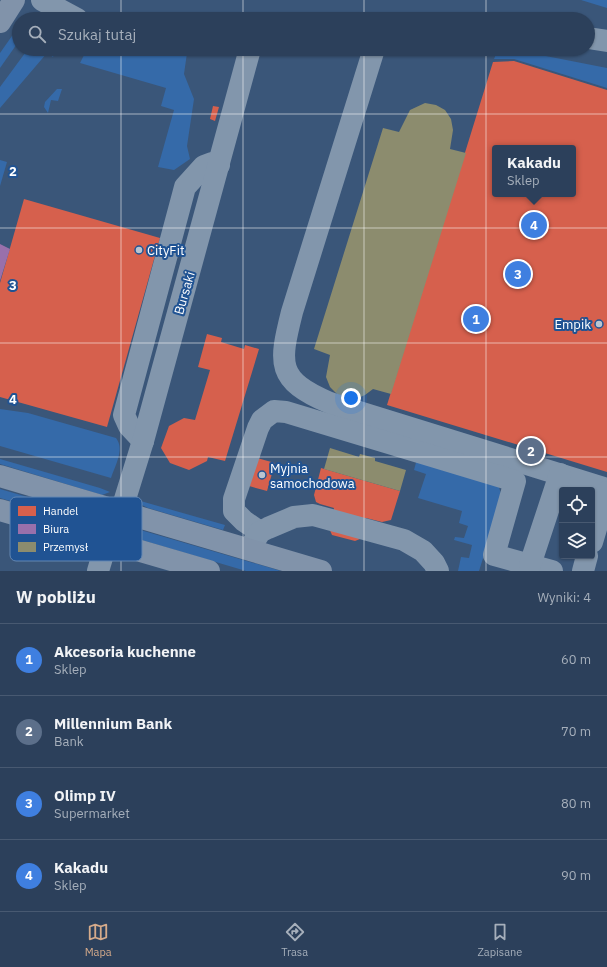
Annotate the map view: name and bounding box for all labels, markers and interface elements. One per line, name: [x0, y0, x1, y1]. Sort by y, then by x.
search box: [12, 12, 595, 56]
icon: search: [26, 23, 48, 45]
text: Szukaj tutaj: [58, 25, 136, 44]
popup: [492, 145, 576, 197]
text: Kakadu: [507, 153, 561, 172]
text: 2: [9, 163, 17, 180]
text: Sklep: [507, 172, 540, 189]
pin: 4: [521, 210, 547, 240]
place label: CityFit: [147, 242, 184, 259]
marker: CityFit: [134, 245, 144, 255]
pin: 3: [505, 259, 531, 289]
street label: Bursaki: [170, 270, 199, 317]
text: 3: [9, 277, 17, 294]
pin: 1: [463, 304, 489, 334]
place label: Empik: [554, 316, 591, 333]
marker: Empik: [594, 319, 604, 329]
your location: [341, 388, 361, 408]
text: 4: [9, 391, 17, 408]
pin: 2: [518, 436, 544, 466]
place label: Myjnia samochodowa: [270, 460, 355, 492]
marker: Myjnia samochodowa: [257, 470, 267, 480]
map controls: [559, 487, 595, 559]
button: locate: [559, 487, 595, 523]
legend: [10, 497, 142, 561]
text: Handel: [43, 504, 78, 518]
text: Biura: [43, 522, 69, 536]
button: layers: [559, 523, 595, 559]
text: Przemysł: [43, 540, 88, 554]
text: W pobliżu: [16, 586, 96, 608]
text: Wyniki: 4: [538, 589, 591, 606]
text: Akcesoria kuchenne: [54, 642, 196, 661]
text: 1: [25, 651, 33, 668]
text: 60 m: [561, 651, 591, 668]
text: Sklep: [54, 661, 87, 678]
text: Millennium Bank: [54, 714, 172, 733]
text: 2: [25, 723, 33, 740]
text: 70 m: [561, 723, 591, 740]
text: Bank: [54, 733, 84, 750]
text: Olimp IV: [54, 786, 116, 805]
text: 3: [25, 795, 33, 812]
text: 80 m: [561, 795, 591, 812]
text: Supermarket: [54, 805, 130, 822]
text: Kakadu: [54, 858, 108, 877]
text: 4: [25, 867, 33, 884]
text: 90 m: [561, 867, 591, 884]
text: Sklep: [54, 877, 87, 894]
tab: Mapa: [85, 921, 112, 959]
tab: Trasa: [281, 921, 308, 959]
tab: Zapisane: [477, 921, 522, 959]

